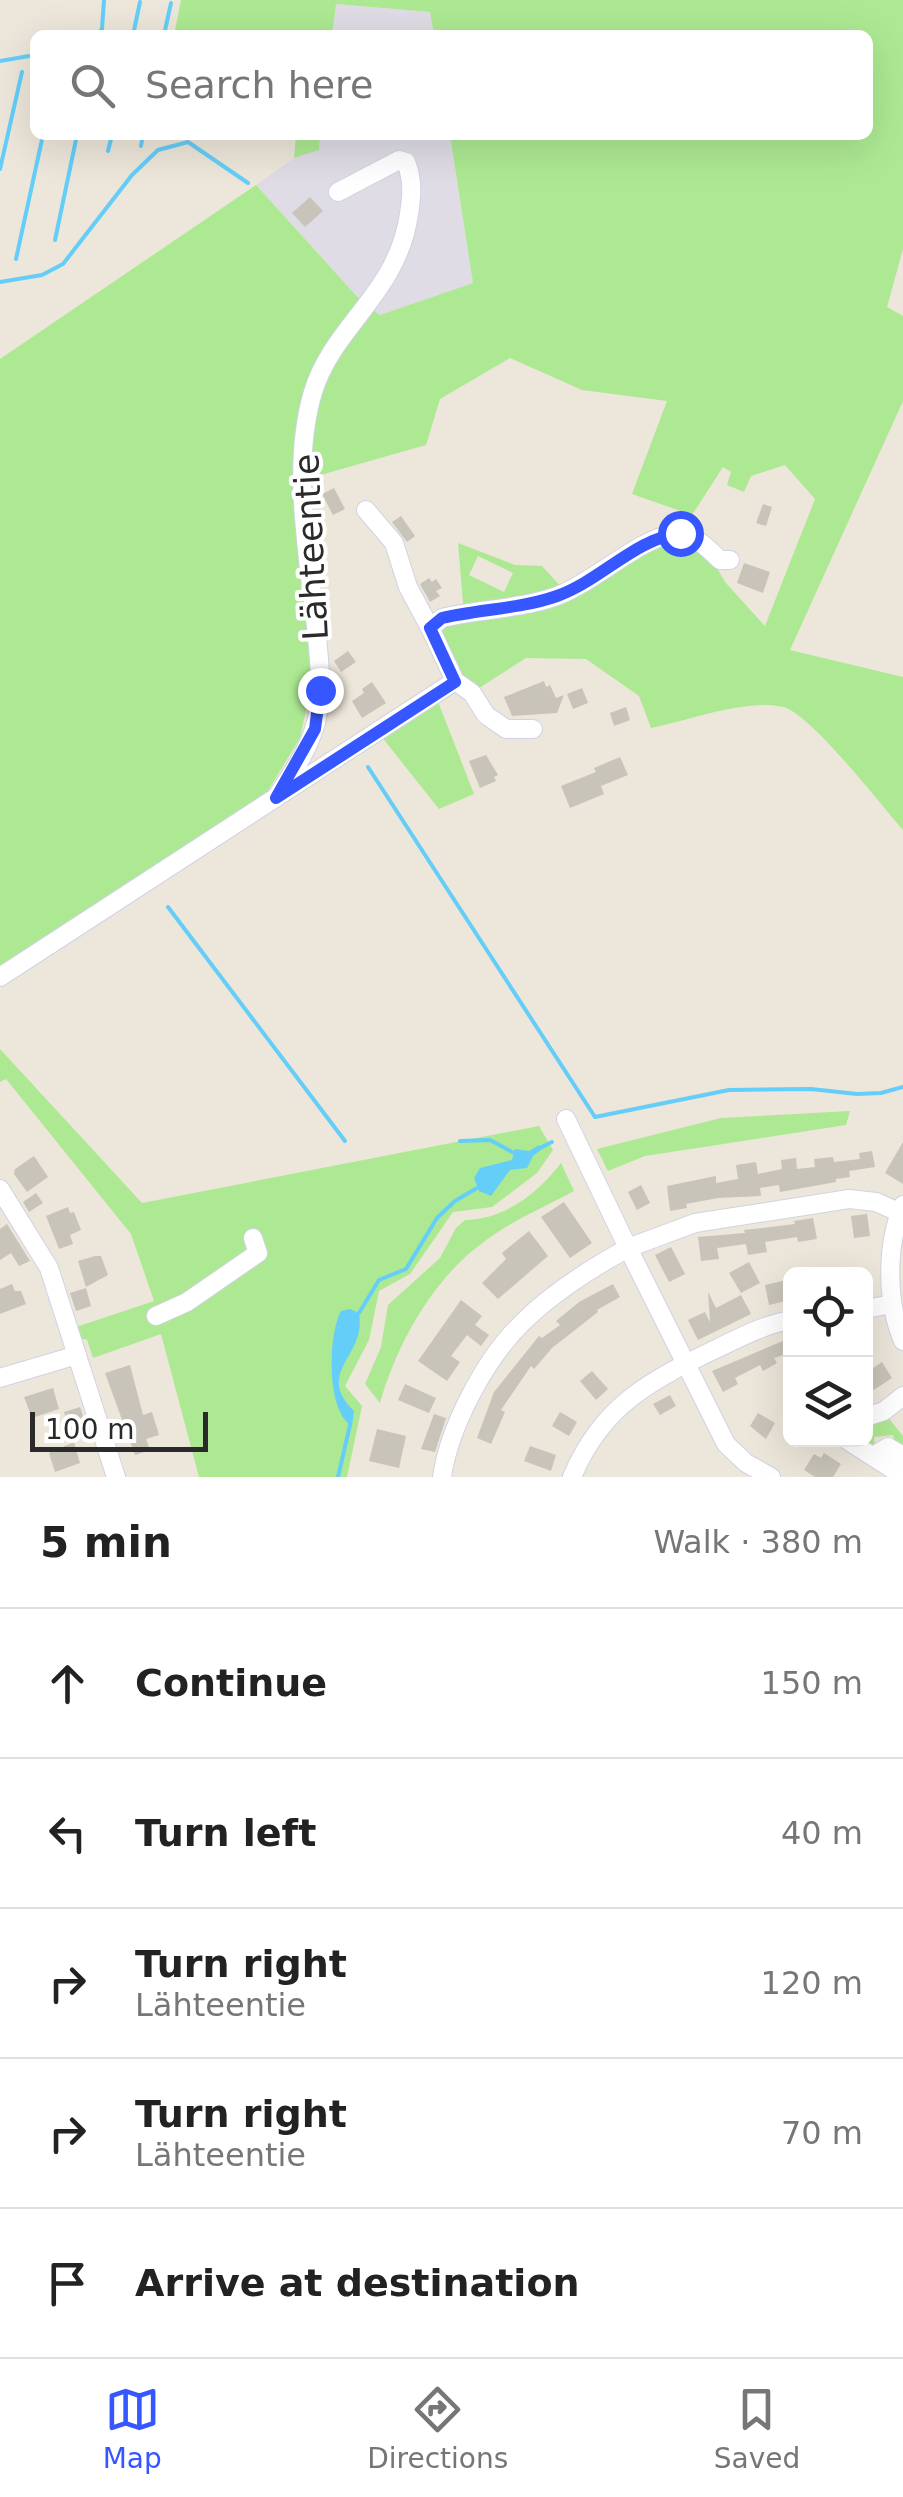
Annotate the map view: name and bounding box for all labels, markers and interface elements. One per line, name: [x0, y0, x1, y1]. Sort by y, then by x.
search box: [30, 30, 873, 140]
icon: search: [65, 58, 120, 113]
text: Search here: [145, 63, 373, 107]
street label: Lähteentie: [286, 453, 336, 641]
route start: [658, 511, 704, 557]
route end: [298, 668, 344, 714]
map controls: [783, 1267, 873, 1447]
button: locate: [783, 1267, 873, 1357]
button: layers: [783, 1357, 873, 1447]
scale bar: [30, 1407, 208, 1452]
text: 100 m: [45, 1413, 135, 1446]
text: 5 min: [40, 1518, 172, 1567]
text: Walk · 380 m: [653, 1523, 863, 1561]
icon: ahead: [40, 1656, 95, 1711]
text: Continue: [135, 1661, 327, 1705]
text: 150 m: [761, 1664, 863, 1702]
icon: left: [40, 1806, 95, 1861]
text: Turn left: [135, 1811, 316, 1855]
text: 40 m: [781, 1814, 863, 1852]
text: Turn right: [135, 1942, 347, 1986]
icon: right: [40, 1956, 95, 2011]
text: 120 m: [761, 1964, 863, 2002]
text: Lähteentie: [135, 1986, 306, 2024]
text: Turn right: [135, 2092, 347, 2136]
icon: right: [40, 2106, 95, 2161]
text: 70 m: [781, 2114, 863, 2152]
text: Lähteentie: [135, 2136, 306, 2174]
icon: arrive: [40, 2256, 95, 2311]
text: Arrive at destination: [135, 2261, 580, 2305]
tab: Map: [103, 2382, 162, 2475]
tab: Directions: [367, 2382, 508, 2475]
tab: Saved: [714, 2382, 800, 2475]

